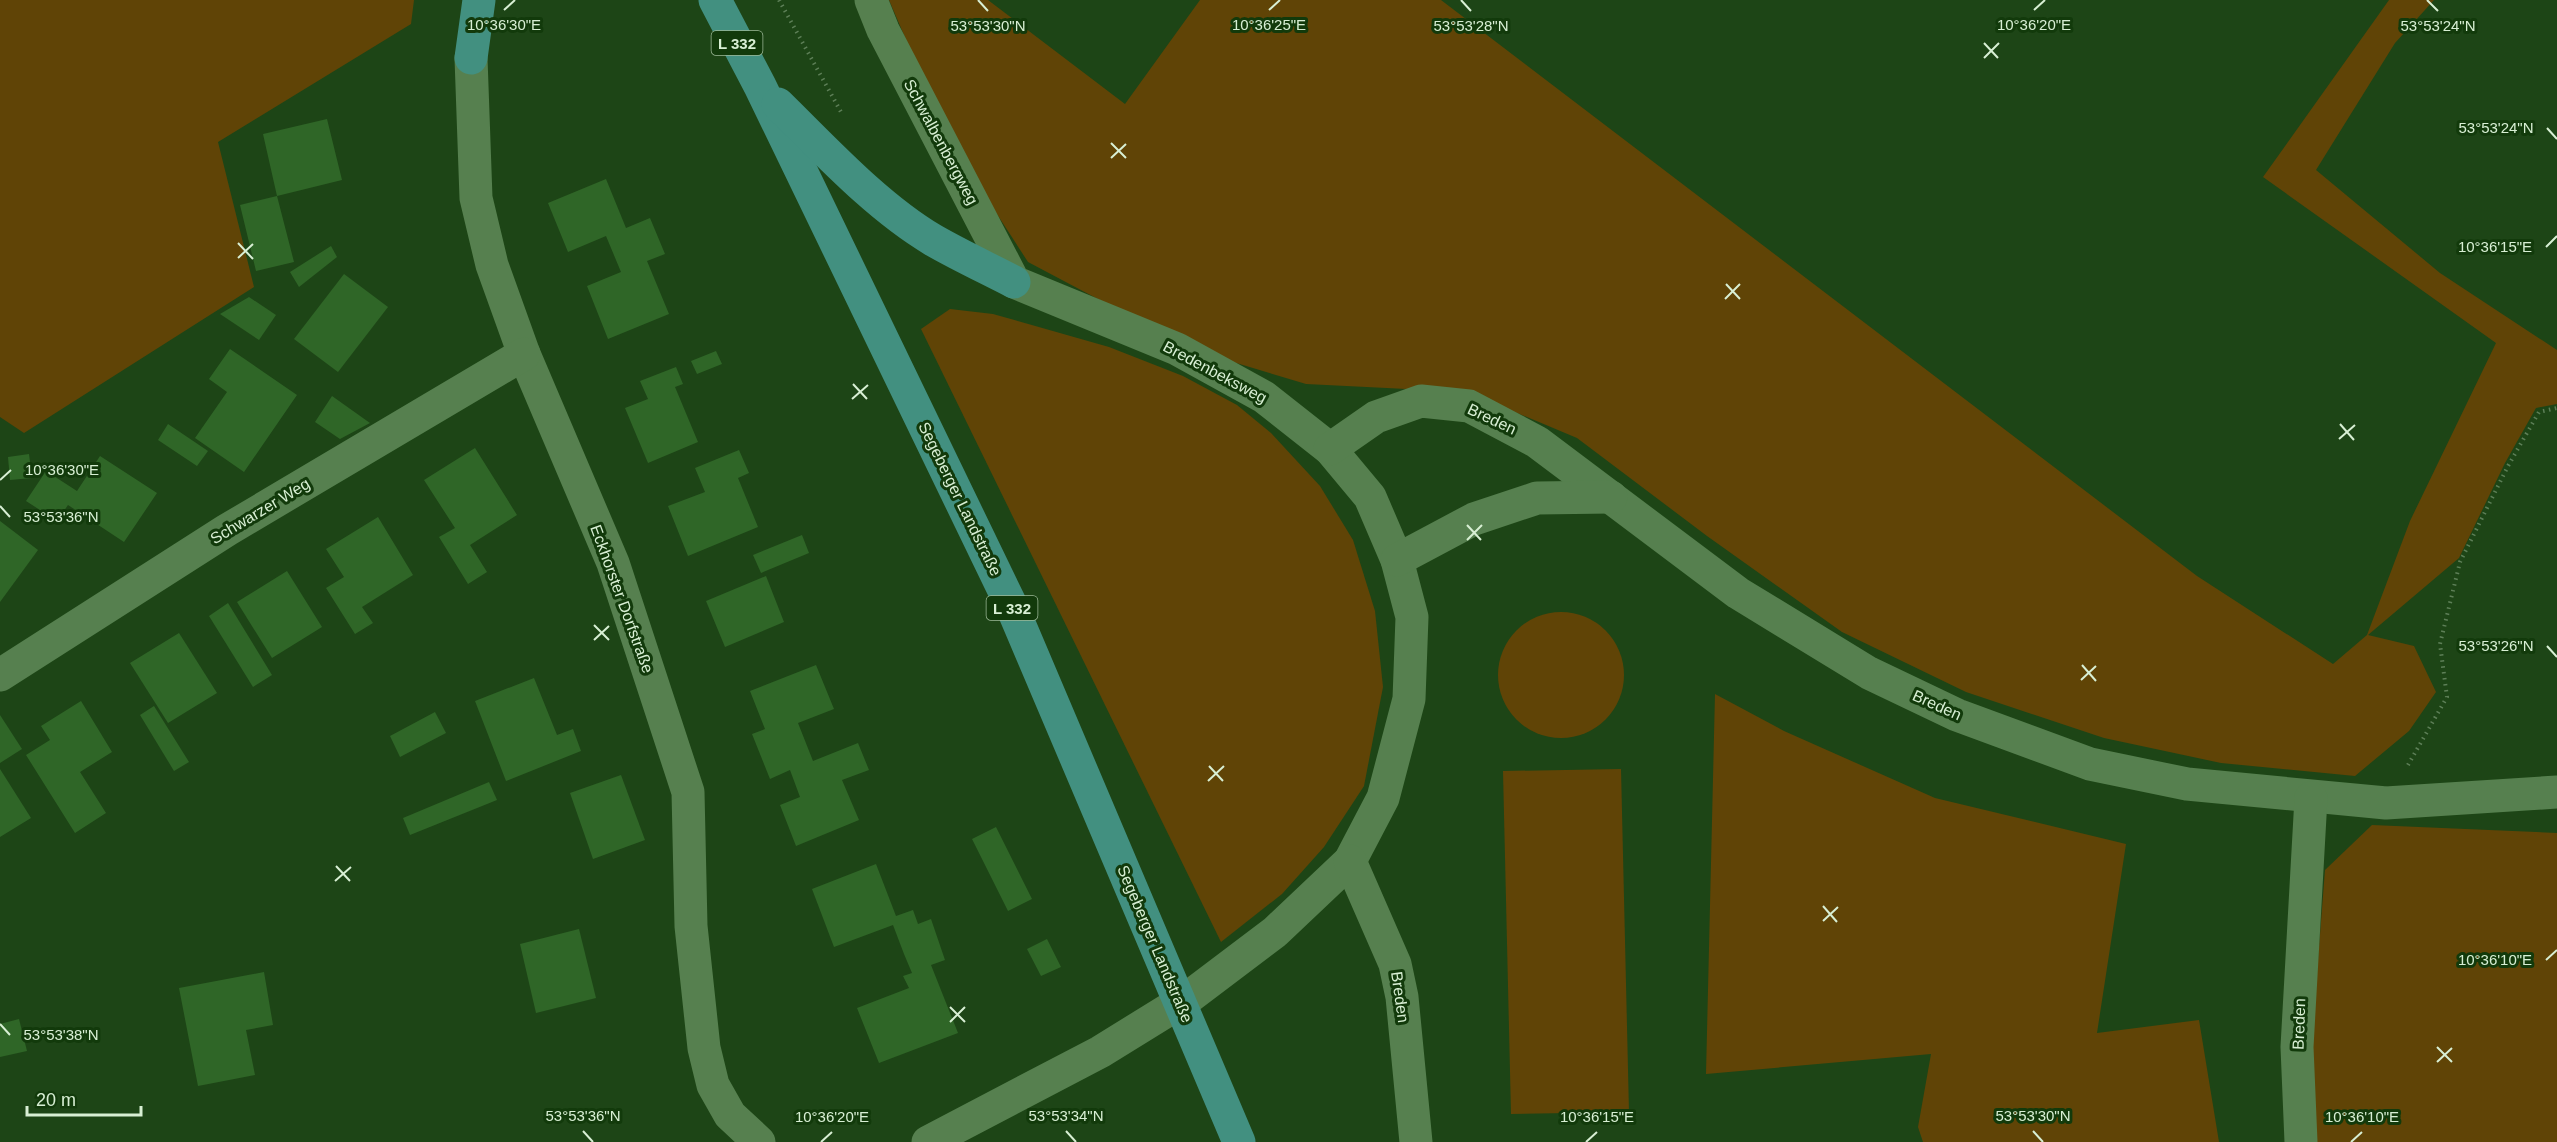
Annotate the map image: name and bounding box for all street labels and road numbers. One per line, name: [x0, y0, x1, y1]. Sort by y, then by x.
road number: L 332: [712, 31, 762, 55]
street label: Schwalbenbergweg: [901, 76, 981, 208]
street label: Bredenbeksweg: [1160, 338, 1270, 406]
street label: Breden: [1465, 400, 1519, 438]
street label: Segeberger Landstraße: [915, 419, 1005, 579]
street label: Schwarzer Weg: [207, 475, 313, 547]
street label: Eckhorster Dorfstraße: [587, 523, 657, 676]
road number: L 332: [986, 596, 1038, 620]
street label: Breden: [1910, 687, 1964, 723]
street label: Segeberger Landstraße: [1114, 863, 1196, 1025]
street label: Breden: [1388, 970, 1412, 1024]
street label: Breden: [2290, 998, 2308, 1050]

